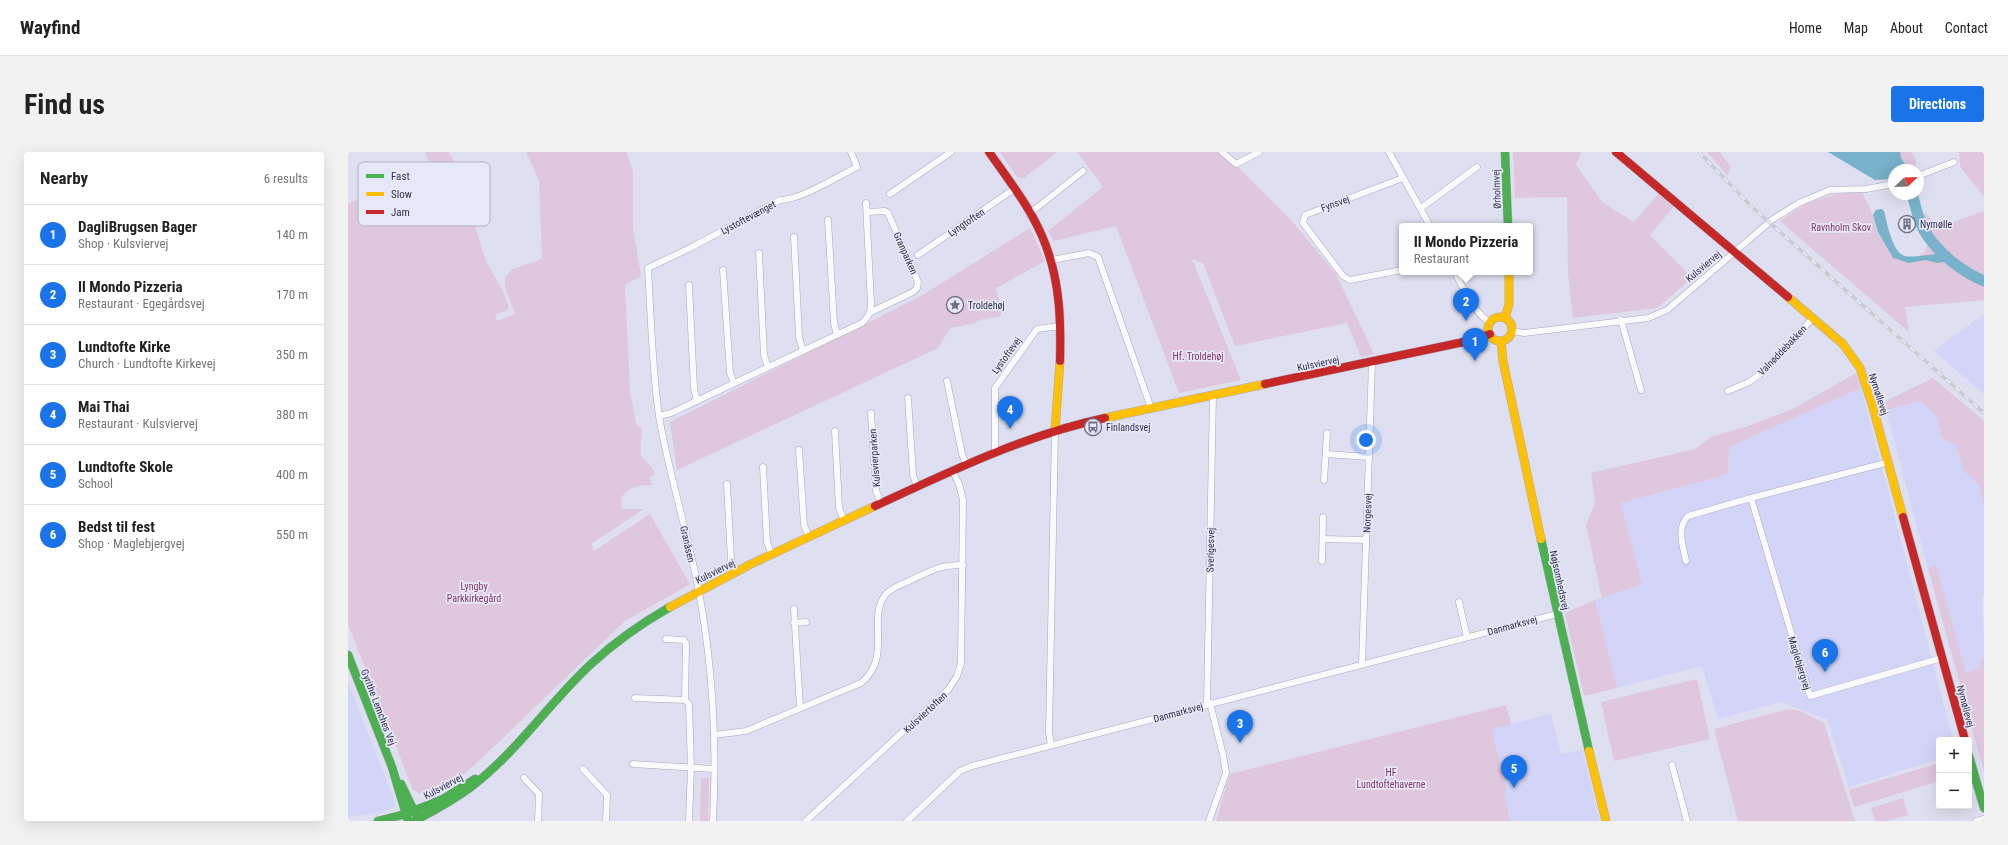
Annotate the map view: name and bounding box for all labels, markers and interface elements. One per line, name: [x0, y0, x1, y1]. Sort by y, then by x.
text: Wayfind: [20, 16, 80, 39]
text: Home: [1789, 20, 1822, 36]
text: Map: [1844, 20, 1868, 36]
text: About: [1890, 20, 1923, 36]
text: Contact: [1945, 20, 1988, 36]
button: Directions: [1891, 86, 1984, 122]
text: Find us: [24, 88, 105, 121]
legend: [358, 162, 490, 226]
north arrow: [1888, 164, 1924, 200]
text: Nearby: [40, 168, 88, 188]
street label: Ørholmvej: [1490, 169, 1503, 209]
text: Fast: [391, 170, 410, 183]
text: 6 results: [264, 171, 308, 186]
text: Slow: [391, 188, 412, 201]
street label: Fynsvej: [1319, 193, 1351, 214]
street label: Lystoftevænget: [719, 198, 778, 236]
text: Jam: [391, 206, 410, 219]
street label: Lyngtoften: [946, 206, 987, 239]
building icon: Nymølle: [1897, 214, 1917, 234]
text: DagliBrugsen Bager: [78, 218, 197, 236]
place label: Nymølle: [1920, 219, 1952, 230]
park label: Ravnholm Skov: [1811, 222, 1872, 233]
popup: [1399, 223, 1533, 275]
text: 1: [50, 227, 56, 242]
text: 140 m: [276, 227, 308, 242]
street label: Granparken: [891, 230, 920, 276]
text: Il Mondo Pizzeria: [1414, 233, 1518, 251]
text: Shop · Kulsviervej: [78, 236, 168, 251]
street label: Kulsviervej: [1683, 248, 1723, 284]
text: Restaurant: [1414, 251, 1469, 266]
text: Il Mondo Pizzeria: [78, 278, 183, 296]
text: 2: [50, 287, 56, 302]
text: 170 m: [276, 287, 308, 302]
pin: 2: [1453, 288, 1479, 321]
place icon: Troldehøj: [945, 295, 965, 315]
text: Restaurant · Egegårdsvej: [78, 296, 205, 311]
place label: Troldehøj: [968, 300, 1005, 311]
street label: Valnøddebakken: [1756, 323, 1809, 378]
pin: 1: [1462, 328, 1488, 361]
street label: Lystoftevej: [989, 335, 1023, 376]
text: Lundtofte Kirke: [78, 338, 171, 356]
text: 3: [50, 347, 56, 362]
text: 350 m: [276, 347, 308, 362]
park label: Hf. Troldehøj: [1173, 351, 1223, 362]
street label: Kulsviervej: [1296, 354, 1340, 373]
text: Church · Lundtofte Kirkevej: [78, 356, 216, 371]
street label: Nymøllevej: [1867, 372, 1890, 416]
pin: 4: [997, 396, 1023, 429]
text: Mai Thai: [78, 398, 130, 416]
text: 4: [50, 407, 56, 422]
text: 380 m: [276, 407, 308, 422]
text: Restaurant · Kulsviervej: [78, 416, 198, 431]
bus stop icon: Finlandsvej: [1083, 417, 1103, 437]
place label: Finlandsvej: [1106, 422, 1151, 433]
street label: Kulsvierparken: [867, 428, 882, 487]
your location: [1356, 430, 1376, 450]
text: Lundtofte Skole: [78, 458, 173, 476]
text: 5: [50, 467, 56, 482]
text: 400 m: [276, 467, 308, 482]
text: School: [78, 476, 113, 491]
street label: Norgesvej: [1361, 493, 1374, 533]
text: Bedst til fest: [78, 518, 155, 536]
street label: Granåsen: [678, 525, 697, 564]
text: 6: [50, 527, 56, 542]
text: 550 m: [276, 527, 308, 542]
street label: Sverigesvej: [1205, 528, 1216, 572]
text: Shop · Maglebjergvej: [78, 536, 185, 551]
street label: Nøjsomhedsvej: [1548, 549, 1571, 611]
street label: Kulsviervej: [694, 557, 737, 586]
park label: Lyngby Parkkirkegård: [447, 581, 501, 604]
street label: Danmarksvej: [1486, 614, 1538, 637]
street label: Maglebjergvej: [1786, 635, 1813, 691]
pin: 6: [1812, 639, 1838, 672]
street label: Gyrithe Lemches Vej: [359, 668, 398, 747]
street label: Nymøllevej: [1955, 684, 1976, 728]
street label: Kulsviertoften: [901, 689, 949, 735]
street label: Danmarksvej: [1152, 701, 1204, 724]
pin: 3: [1227, 710, 1253, 743]
map controls: [1936, 737, 1972, 809]
button: +: [1936, 737, 1972, 773]
pin: 5: [1501, 755, 1527, 788]
park label: HF Lundtoftehaverne: [1357, 767, 1426, 790]
street label: Kulsviervej: [422, 772, 465, 801]
button: −: [1936, 773, 1972, 809]

